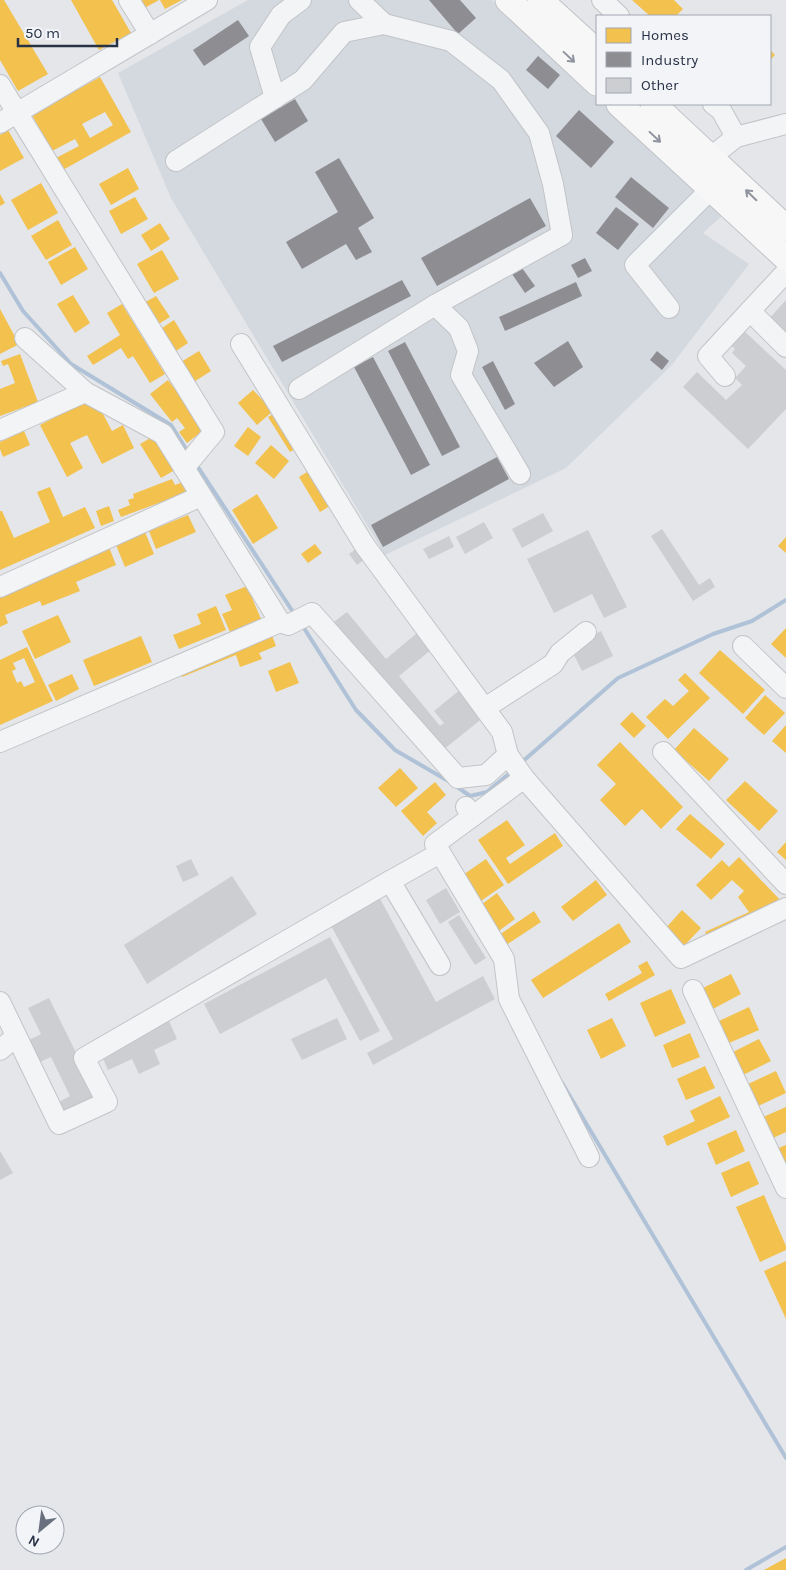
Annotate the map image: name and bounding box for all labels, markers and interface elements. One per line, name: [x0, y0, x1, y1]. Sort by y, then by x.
scale bar: [18, 15, 116, 47]
legend: [596, 15, 771, 105]
text: 50 m: [25, 24, 60, 42]
text: Homes: [641, 26, 689, 44]
one-way arrow: [563, 51, 575, 63]
text: Industry: [641, 51, 698, 69]
text: Other: [641, 76, 679, 94]
one-way arrow: [648, 131, 661, 143]
one-way arrow: [744, 189, 757, 201]
north arrow: [15, 1505, 65, 1555]
text: N: [25, 1531, 42, 1551]

